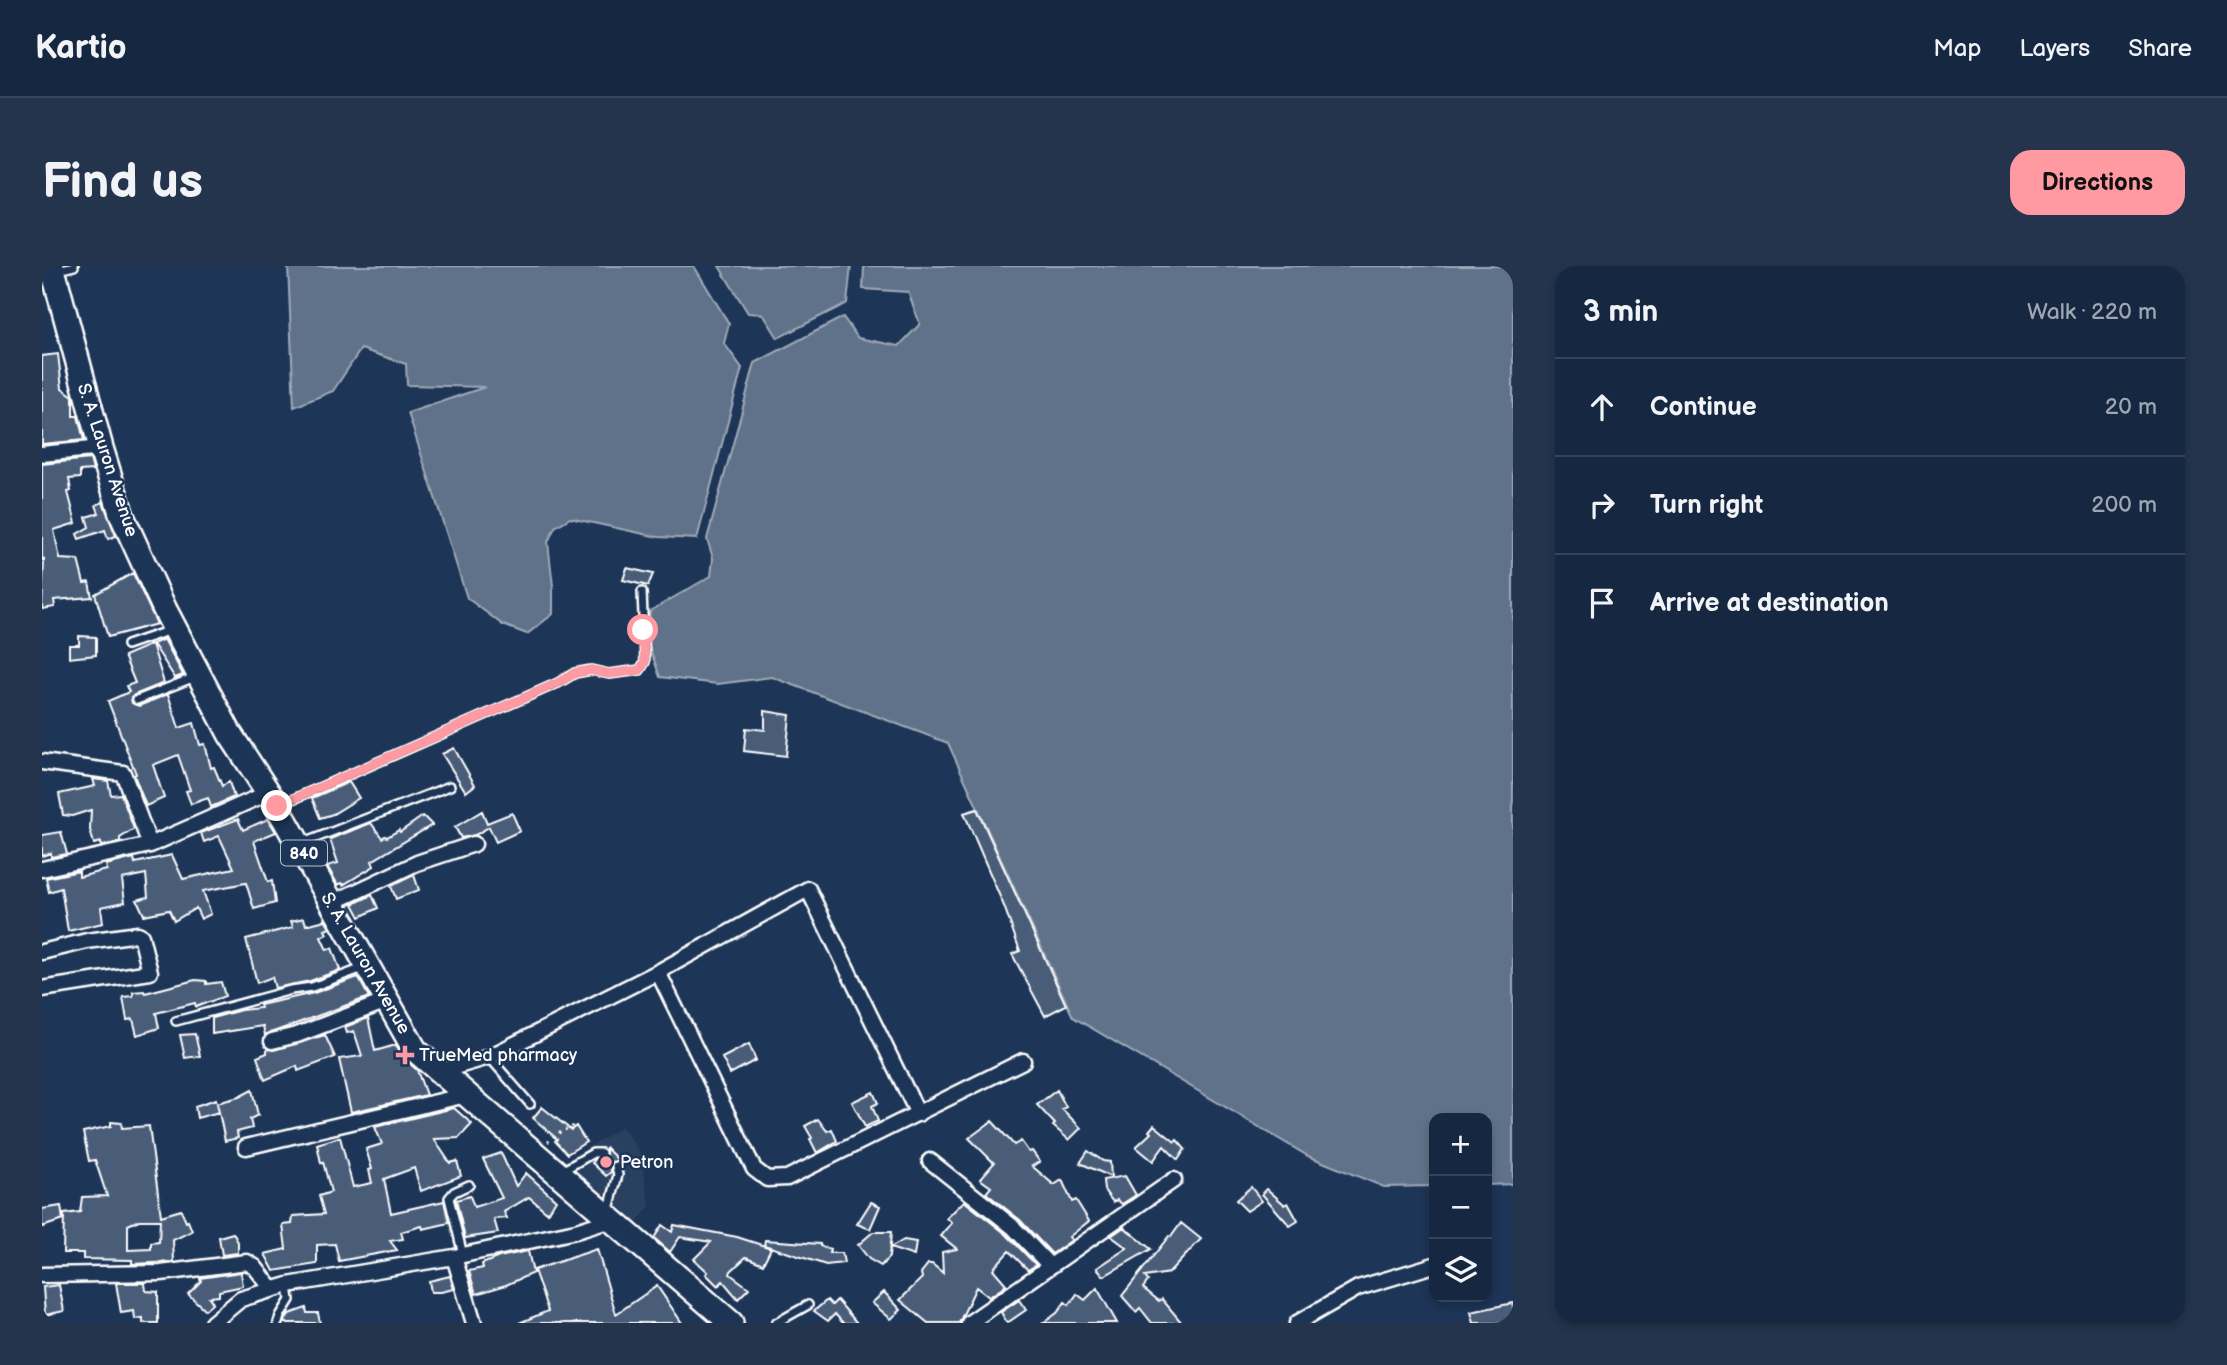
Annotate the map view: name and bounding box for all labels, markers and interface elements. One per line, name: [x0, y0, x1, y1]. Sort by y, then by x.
text: Kartio: [35, 28, 127, 68]
text: Map: [1933, 34, 1981, 63]
text: Layers: [2019, 34, 2090, 63]
text: Share: [2128, 34, 2192, 63]
button: Directions: [2010, 150, 2185, 215]
text: Find us: [42, 153, 203, 212]
text: 3 min: [1583, 294, 1658, 330]
text: Walk · 220 m: [2027, 298, 2157, 326]
street label: S. A. Lauron Avenue: [73, 381, 142, 540]
icon: ahead: [1583, 388, 1621, 426]
text: Continue: [1650, 392, 1757, 423]
text: 20 m: [2105, 393, 2157, 421]
icon: right: [1583, 486, 1621, 524]
text: Turn right: [1650, 490, 1763, 521]
text: 200 m: [2091, 491, 2157, 519]
icon: arrive: [1583, 584, 1621, 622]
text: Arrive at destination: [1650, 588, 1889, 619]
route start: [627, 614, 658, 645]
route end: [261, 790, 292, 821]
road number: 840: [281, 840, 327, 866]
street label: S. A. Lauron Avenue: [316, 889, 415, 1038]
place label: TrueMed pharmacy: [419, 1045, 578, 1066]
marker: TrueMed pharmacy: [397, 1047, 413, 1063]
map controls: [1429, 1113, 1492, 1302]
button: +: [1429, 1113, 1492, 1176]
place label: Petron: [620, 1152, 673, 1173]
marker: Petron: [598, 1154, 614, 1170]
button: −: [1429, 1176, 1492, 1239]
button: layers: [1429, 1239, 1492, 1302]

